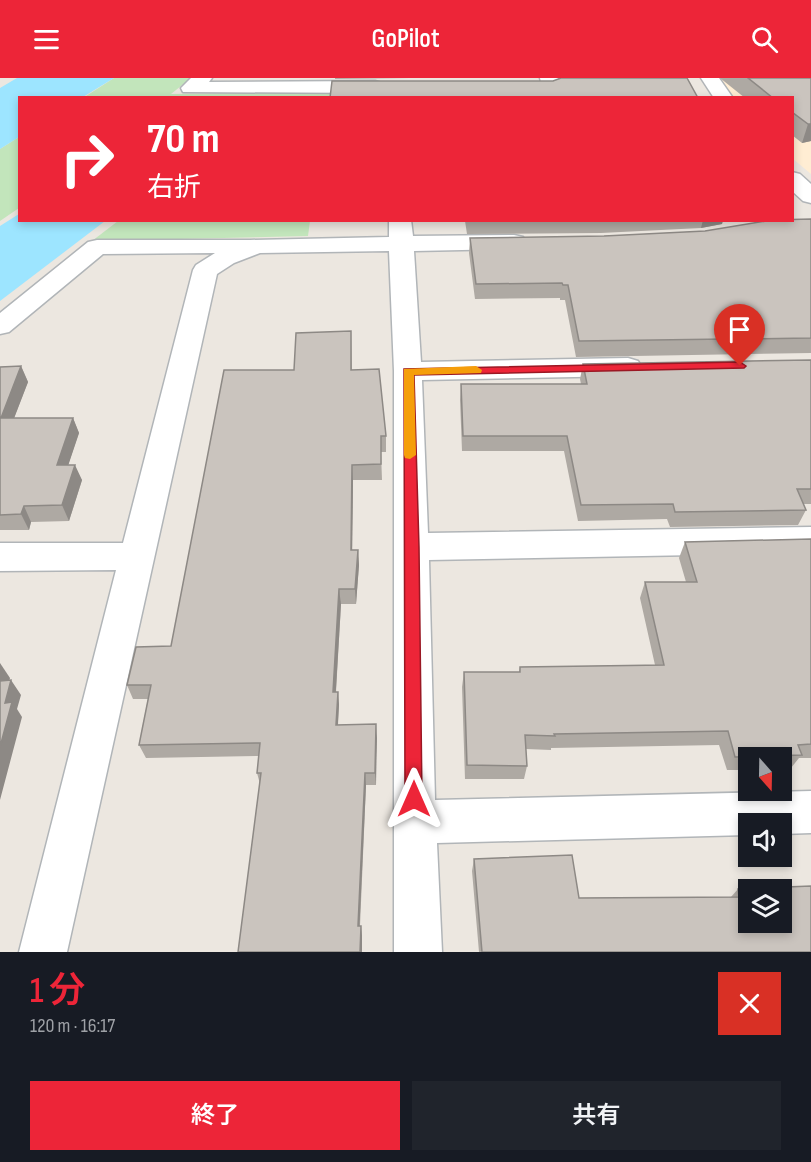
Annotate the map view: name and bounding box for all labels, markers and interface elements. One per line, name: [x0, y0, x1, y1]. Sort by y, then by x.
icon: menu: [30, 23, 63, 56]
text: GoPilot: [371, 23, 440, 55]
icon: search: [748, 23, 781, 56]
text: 70 m: [147, 114, 220, 165]
icon: right: [48, 120, 126, 198]
text: 右折: [147, 172, 201, 204]
pin: [714, 304, 765, 366]
icon: arrive: [723, 313, 756, 346]
north arrow: [738, 747, 792, 801]
map controls: [738, 747, 792, 933]
position arrow: [382, 767, 446, 831]
button: sound: [738, 813, 792, 867]
button: layers: [738, 879, 792, 933]
text: 1 分: [30, 970, 85, 1013]
button: close: [718, 972, 781, 1035]
text: 120 m · 16:17: [30, 1014, 115, 1038]
button: 終了: [30, 1081, 400, 1150]
button: 共有: [412, 1081, 781, 1150]

